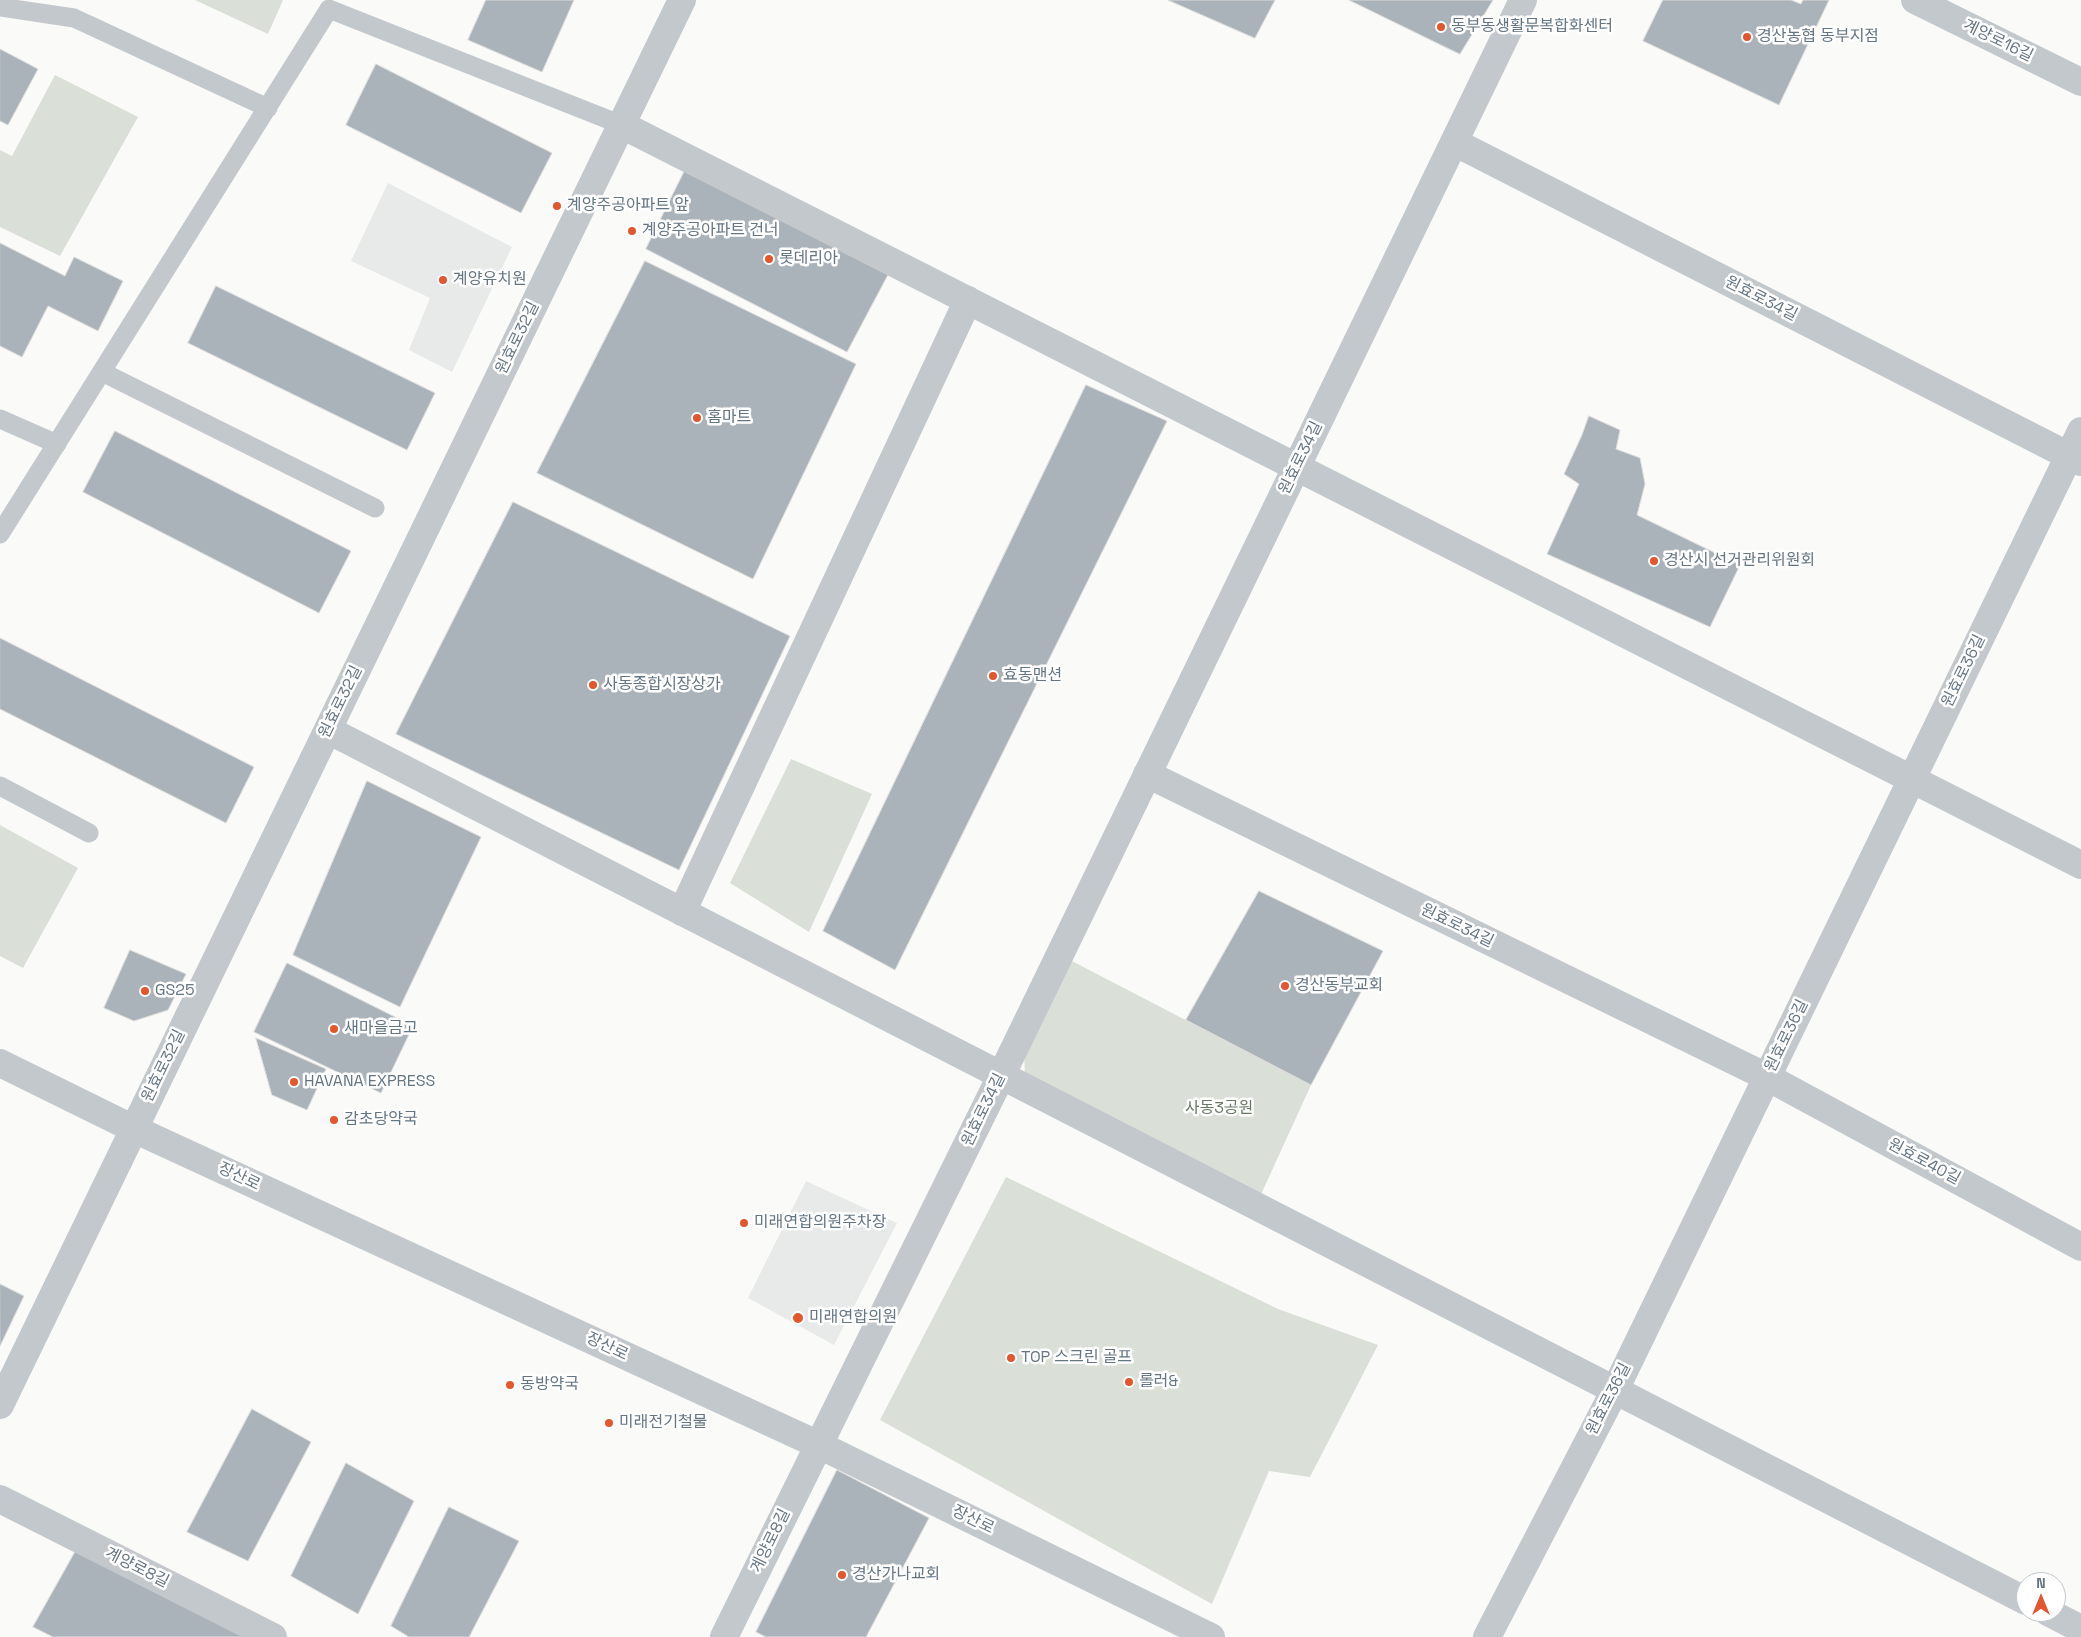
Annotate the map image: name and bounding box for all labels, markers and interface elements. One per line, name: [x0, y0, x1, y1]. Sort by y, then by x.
street label: 계양로16길: [1960, 16, 2036, 66]
place label: 동부동생활문복합화센터: [1451, 17, 1613, 37]
marker: 동부동생활문복합화센터: [1435, 21, 1447, 33]
place label: 경산농협 동부지점: [1757, 27, 1879, 47]
marker: 경산농협 동부지점: [1741, 31, 1753, 43]
place label: 계양주공아파트 앞: [567, 196, 689, 216]
marker: 계양주공아파트 앞: [551, 200, 563, 212]
place label: 계양주공아파트 건너: [642, 221, 779, 241]
marker: 계양주공아파트 건너: [626, 225, 638, 237]
place label: 롯데리아: [779, 249, 838, 269]
marker: 롯데리아: [763, 253, 775, 265]
place label: 계양유치원: [453, 270, 527, 290]
street label: 원효로34길: [1722, 273, 1800, 325]
marker: 계양유치원: [437, 274, 449, 286]
street label: 원효로32길: [492, 299, 544, 377]
place label: 홈마트: [707, 408, 751, 428]
marker: 홈마트: [691, 412, 703, 424]
street label: 원효로34길: [1275, 418, 1327, 498]
place label: 경산시 선거관리위원회: [1664, 551, 1815, 571]
marker: 경산시 선거관리위원회: [1648, 555, 1660, 567]
street label: 원효로36길: [1938, 632, 1990, 710]
street label: 원효로32길: [315, 663, 367, 741]
place label: 효동맨션: [1003, 666, 1062, 686]
marker: 효동맨션: [987, 670, 999, 682]
place label: 사동종합시장상가: [603, 675, 721, 695]
marker: 사동종합시장상가: [587, 679, 599, 691]
street label: 원효로34길: [1417, 900, 1497, 952]
place label: 경산동부교회: [1295, 976, 1383, 996]
marker: 경산동부교회: [1279, 980, 1291, 992]
place label: GS25: [155, 981, 195, 1001]
marker: GS25: [139, 985, 151, 997]
street label: 원효로36길: [1761, 997, 1813, 1075]
place label: 새마을금고: [344, 1019, 418, 1039]
marker: 새마을금고: [328, 1023, 340, 1035]
street label: 원효로32길: [138, 1027, 190, 1105]
street label: 원효로34길: [958, 1070, 1010, 1150]
place label: HAVANA EXPRESS: [304, 1072, 435, 1092]
marker: HAVANA EXPRESS: [288, 1076, 300, 1088]
park label: 사동3공원: [1185, 1099, 1253, 1119]
place label: 감초당약국: [344, 1110, 418, 1130]
marker: 감초당약국: [328, 1114, 340, 1126]
street label: 원효로40길: [1885, 1135, 1963, 1189]
street label: 장산로: [215, 1159, 263, 1195]
place label: 미래연합의원주차장: [754, 1213, 886, 1233]
marker: 미래연합의원주차장: [738, 1217, 750, 1229]
place label: 미래연합의원: [809, 1308, 897, 1328]
marker: 미래연합의원: [791, 1311, 805, 1325]
street label: 장산로: [583, 1329, 631, 1365]
place label: TOP 스크린 골프: [1021, 1348, 1132, 1368]
marker: TOP 스크린 골프: [1005, 1352, 1017, 1364]
street label: 원효로36길: [1583, 1360, 1635, 1438]
place label: 롤러&: [1139, 1372, 1178, 1392]
place label: 동방약국: [520, 1375, 579, 1395]
marker: 롤러&: [1123, 1376, 1135, 1388]
marker: 동방약국: [504, 1379, 516, 1391]
place label: 미래전기철물: [619, 1413, 707, 1433]
marker: 미래전기철물: [603, 1417, 615, 1429]
street label: 장산로: [949, 1502, 997, 1538]
street label: 계양로8길: [747, 1506, 795, 1576]
street label: 계양로8길: [102, 1544, 172, 1592]
place label: 경산가나교회: [852, 1565, 940, 1585]
marker: 경산가나교회: [836, 1569, 848, 1581]
north arrow: [2016, 1572, 2066, 1622]
text: N: [2036, 1574, 2046, 1592]

